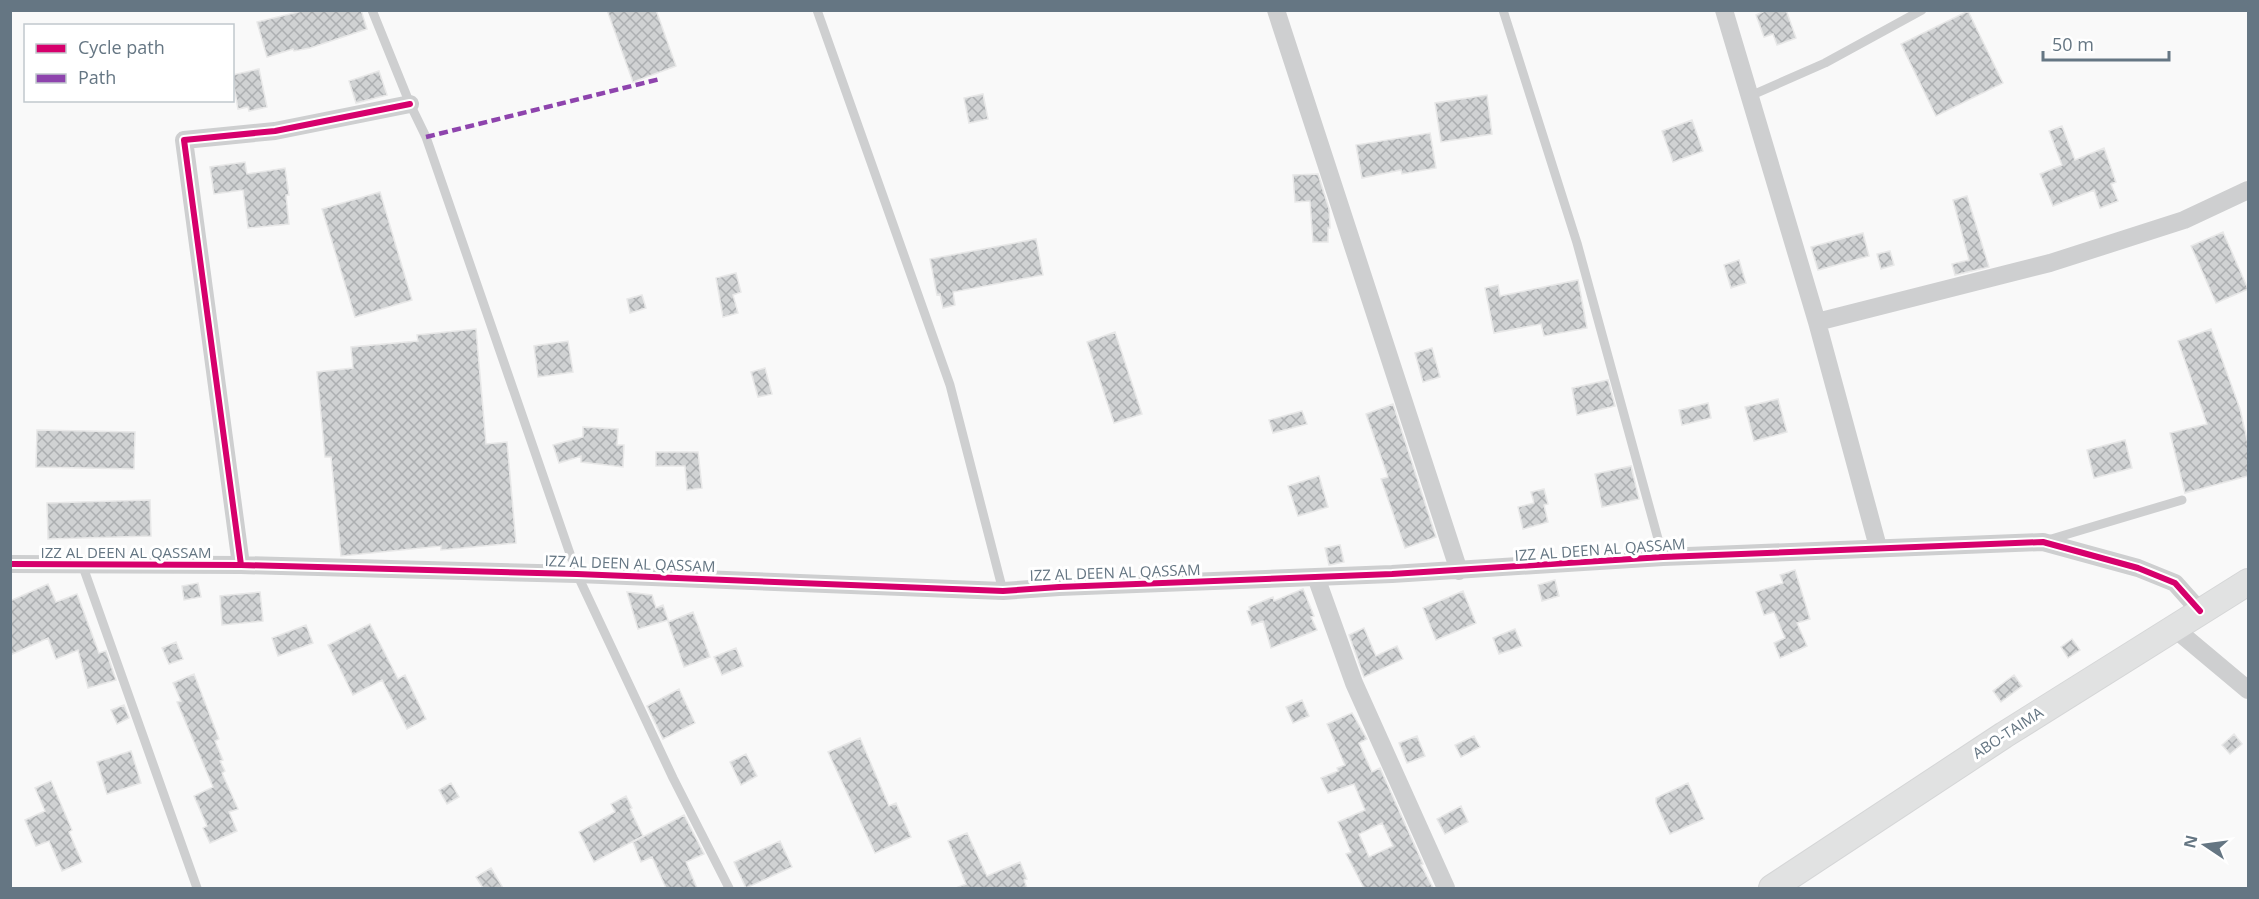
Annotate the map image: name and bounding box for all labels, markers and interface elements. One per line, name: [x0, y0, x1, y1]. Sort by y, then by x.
legend: [24, 24, 234, 102]
scale bar: [2043, 24, 2169, 62]
text: 50 m: [2052, 32, 2094, 56]
text: Cycle path: [78, 35, 165, 59]
text: Path: [78, 65, 116, 89]
street label: IZZ AL DEEN AL QASSAM: [1514, 533, 1686, 565]
street label: IZZ AL DEEN AL QASSAM: [41, 542, 212, 562]
street label: IZZ AL DEEN AL QASSAM: [544, 550, 716, 576]
street label: IZZ AL DEEN AL QASSAM: [1029, 559, 1201, 585]
street label: ABO-TAIMA: [1968, 702, 2047, 762]
north arrow: [2175, 815, 2235, 875]
text: N: [2178, 833, 2203, 850]

